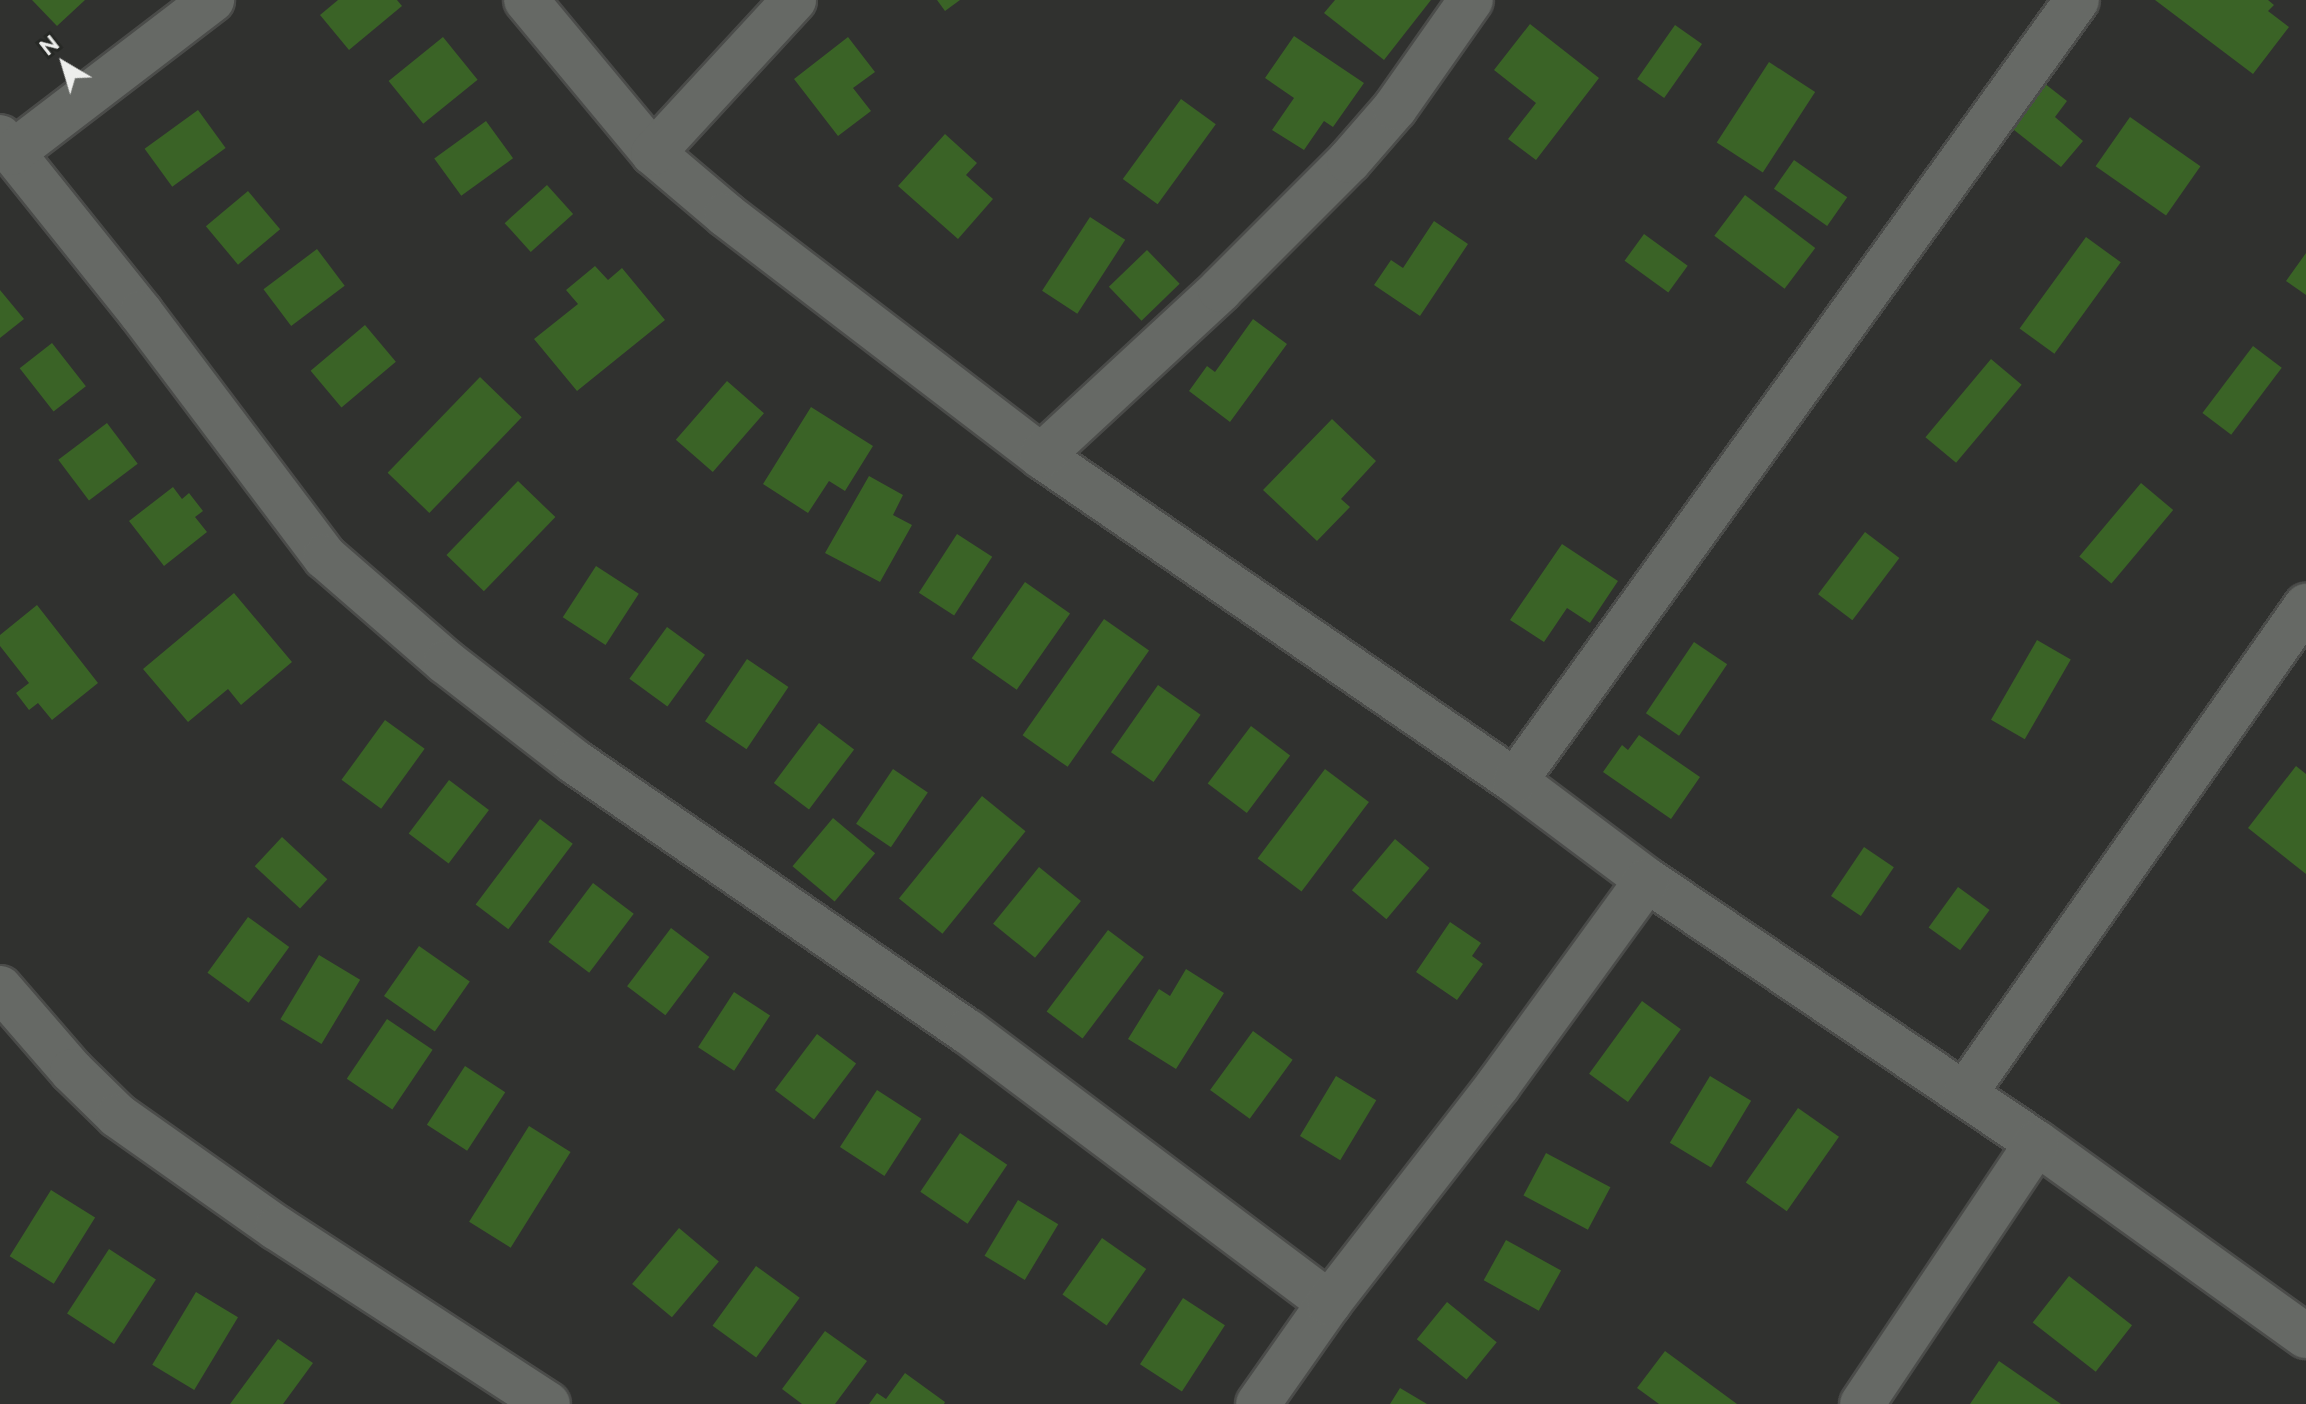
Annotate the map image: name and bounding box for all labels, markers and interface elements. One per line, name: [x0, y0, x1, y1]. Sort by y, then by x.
north arrow: [24, 24, 104, 104]
text: N: [35, 30, 64, 61]

